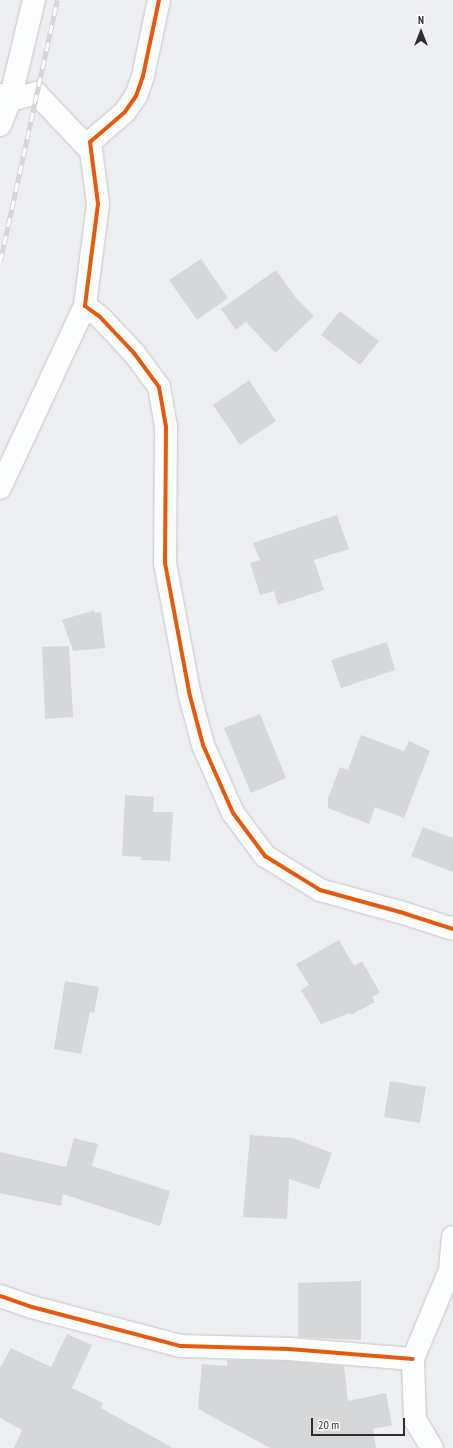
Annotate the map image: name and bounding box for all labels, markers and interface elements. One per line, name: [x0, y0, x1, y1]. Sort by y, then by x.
north arrow: [401, 12, 441, 52]
text: N: [418, 13, 424, 27]
scale bar: [313, 1410, 407, 1436]
text: 20 m: [318, 1417, 339, 1432]

